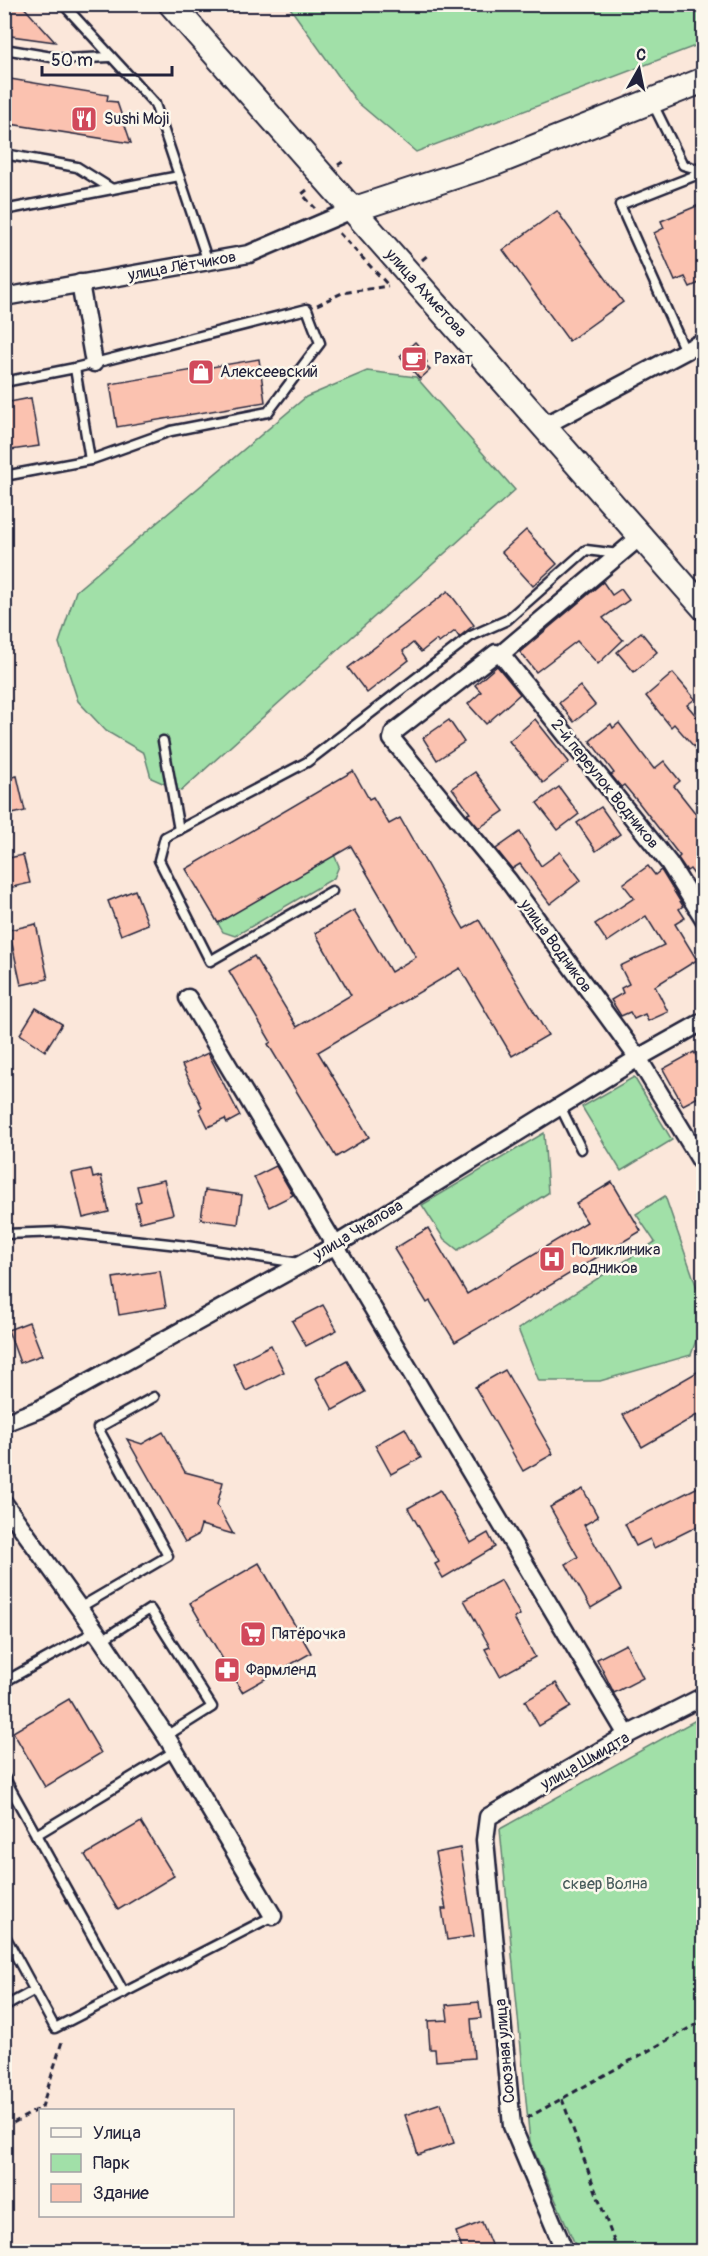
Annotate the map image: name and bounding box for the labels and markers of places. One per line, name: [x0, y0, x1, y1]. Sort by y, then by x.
restaurant icon: Sushi Moji: [69, 104, 99, 134]
place label: Sushi Moji: [104, 109, 169, 129]
cafe icon: Рахат: [399, 344, 429, 374]
place label: Рахат: [434, 349, 473, 369]
shop icon: Алексеевский: [186, 357, 216, 387]
place label: Алексеевский: [220, 362, 318, 382]
place label: Поликлиника водников: [572, 1240, 660, 1278]
hospital icon: Поликлиника водников: [537, 1244, 567, 1274]
supermarket icon: Пятёрочка: [238, 1619, 268, 1649]
place label: Пятёрочка: [272, 1624, 346, 1644]
pharmacy icon: Фармленд: [212, 1655, 242, 1685]
place label: Фармленд: [246, 1660, 317, 1680]

